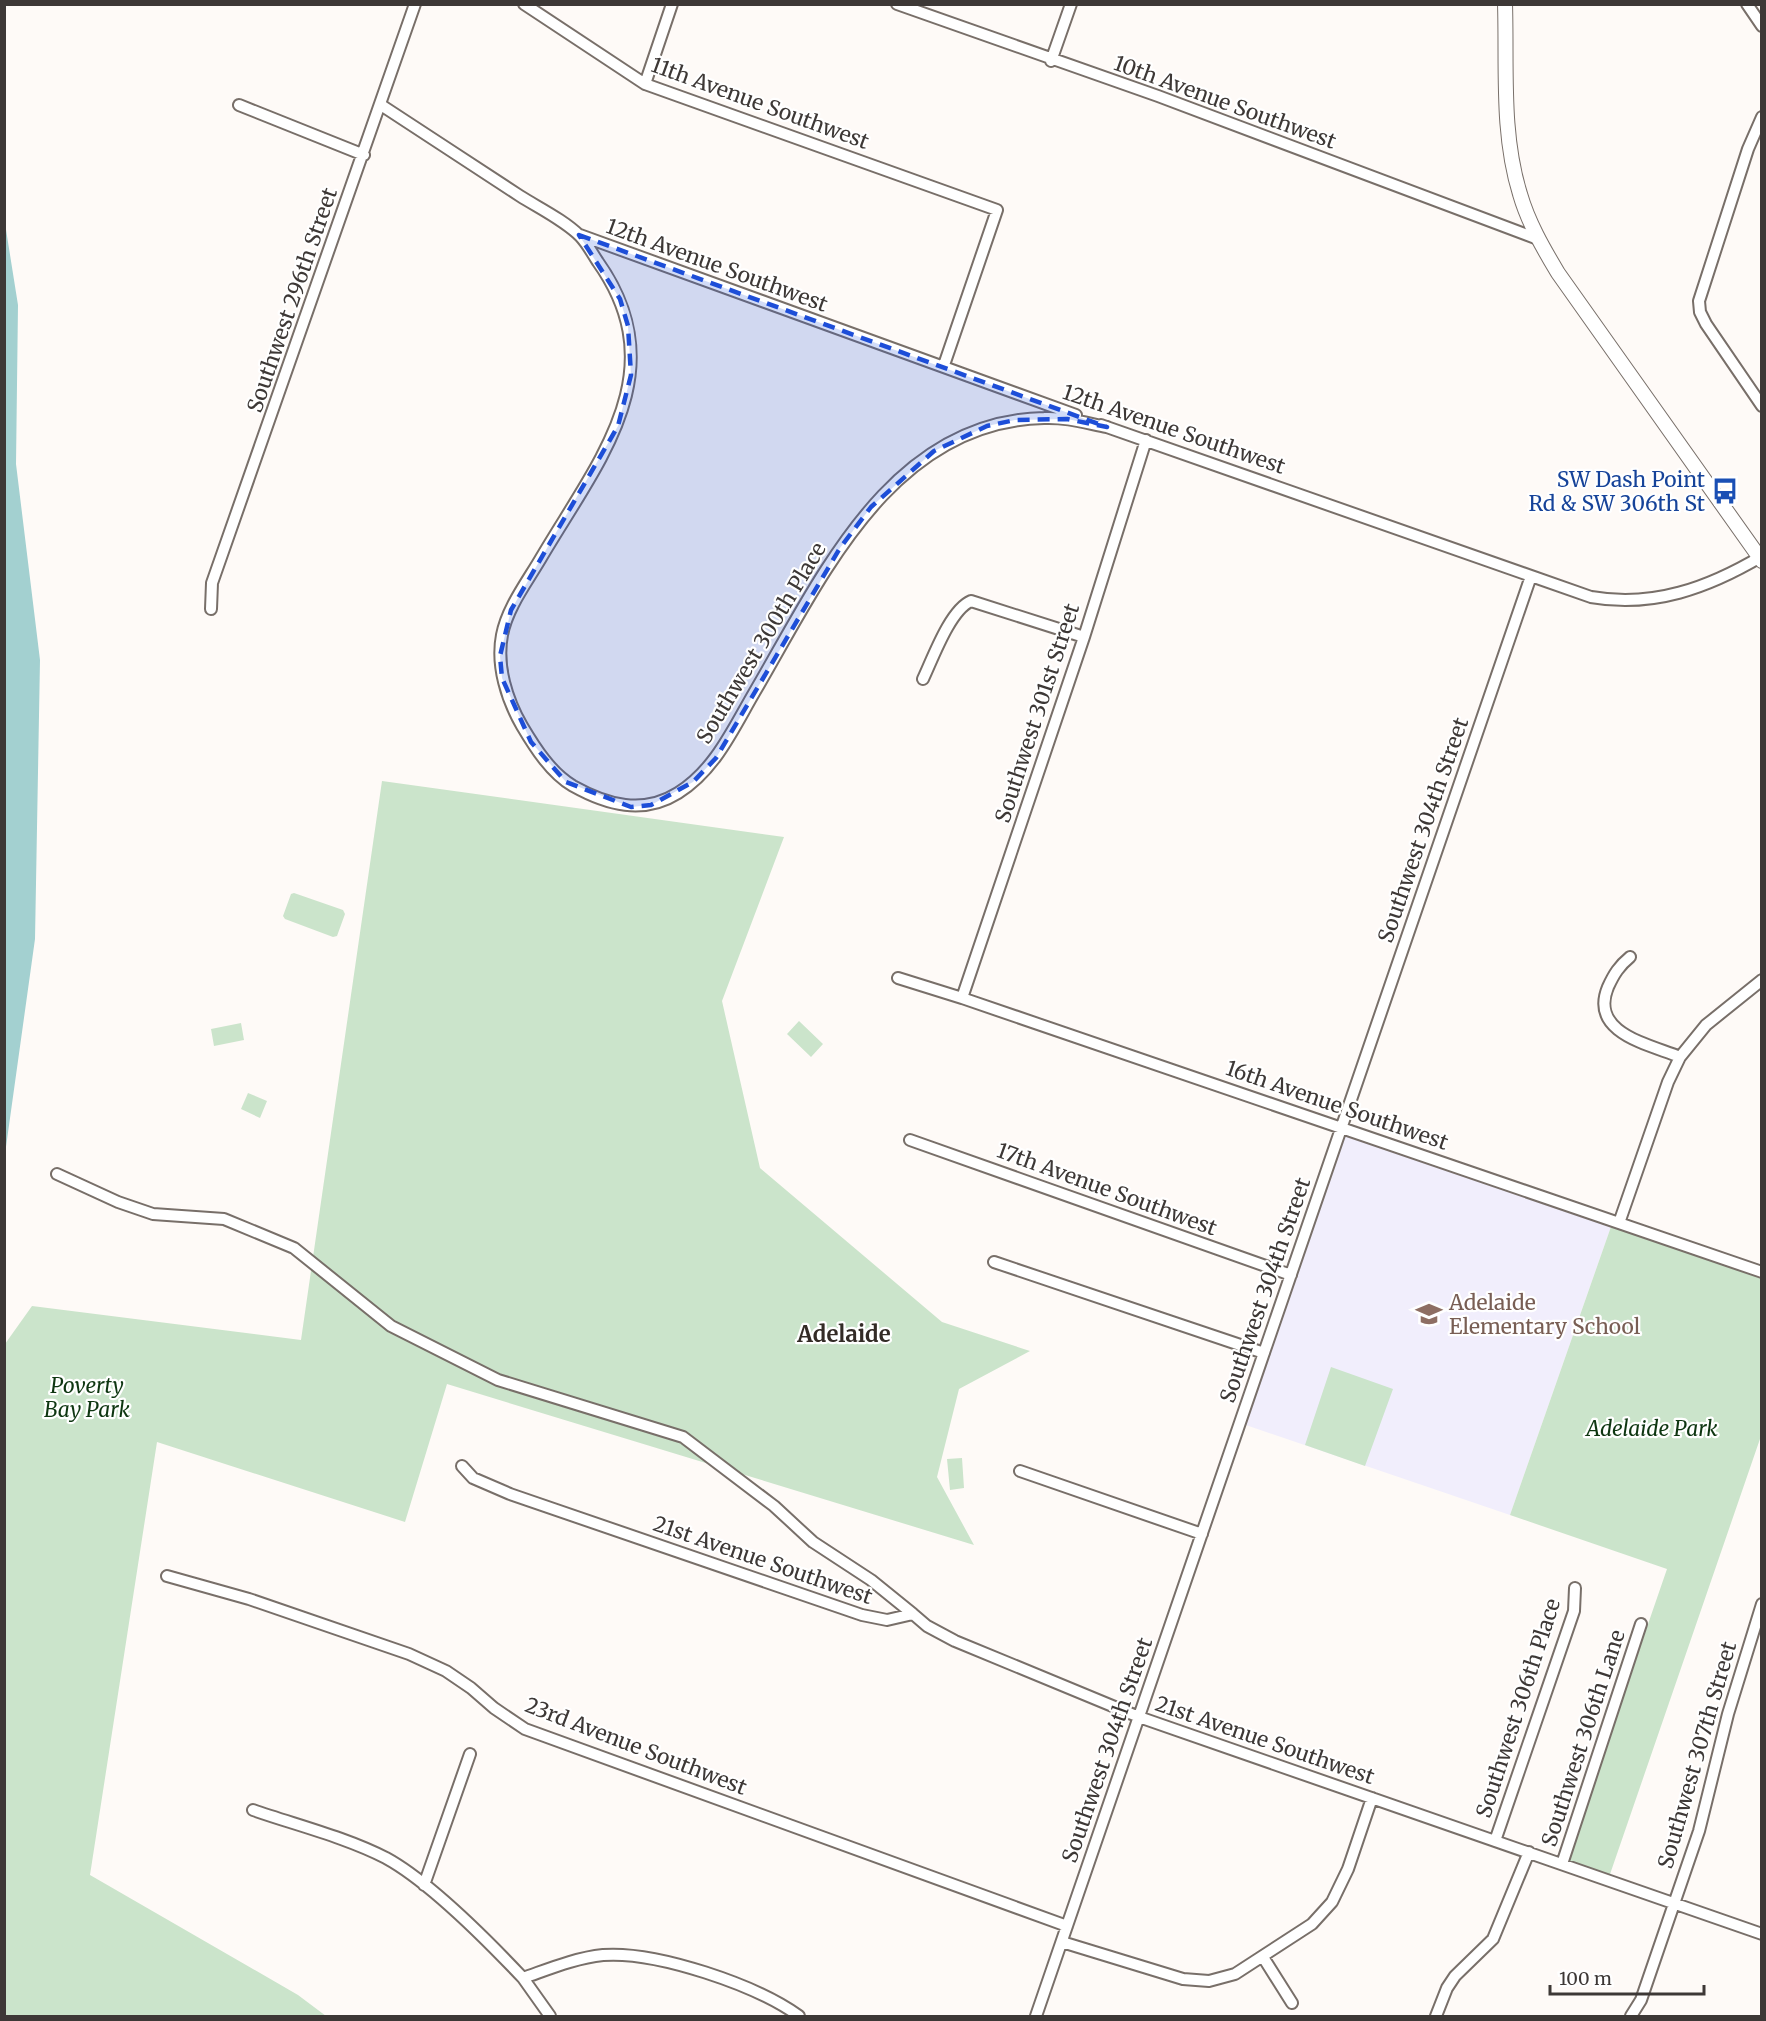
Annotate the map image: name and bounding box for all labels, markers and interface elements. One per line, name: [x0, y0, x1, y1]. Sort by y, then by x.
street label: 10th Avenue Southwest: [1110, 49, 1340, 155]
street label: 11th Avenue Southwest: [647, 51, 873, 155]
street label: Southwest 296th Street: [241, 184, 343, 416]
street label: 12th Avenue Southwest: [603, 212, 831, 318]
street label: 12th Avenue Southwest: [1059, 378, 1289, 480]
place label: SW Dash Point Rd & SW 306th St: [1528, 466, 1705, 517]
bus stop icon: SW Dash Point Rd & SW 306th St: [1710, 476, 1740, 506]
street label: Southwest 300th Place: [690, 537, 832, 749]
street label: Southwest 301st Street: [989, 600, 1085, 826]
street label: Southwest 304th Street: [1372, 714, 1474, 946]
street label: 16th Avenue Southwest: [1222, 1054, 1452, 1156]
street label: 17th Avenue Southwest: [993, 1137, 1221, 1241]
street label: Southwest 304th Street: [1214, 1174, 1316, 1406]
place label: Adelaide Elementary School: [1448, 1289, 1641, 1340]
school or university icon: Adelaide Elementary School: [1414, 1299, 1444, 1329]
district label: Adelaide: [796, 1320, 891, 1348]
park label: Poverty Bay Park: [44, 1372, 130, 1423]
park label: Adelaide Park: [1584, 1415, 1718, 1442]
street label: 21st Avenue Southwest: [650, 1510, 876, 1610]
street label: Southwest 306th Place: [1470, 1595, 1566, 1821]
street label: Southwest 306th Lane: [1535, 1626, 1631, 1850]
street label: Southwest 304th Street: [1056, 1634, 1158, 1866]
street label: Southwest 307th Street: [1652, 1638, 1742, 1872]
street label: 21st Avenue Southwest: [1152, 1690, 1378, 1790]
street label: 23rd Avenue Southwest: [521, 1691, 751, 1801]
scale bar: [1550, 1958, 1704, 1996]
text: 100 m: [1559, 1967, 1612, 1990]

